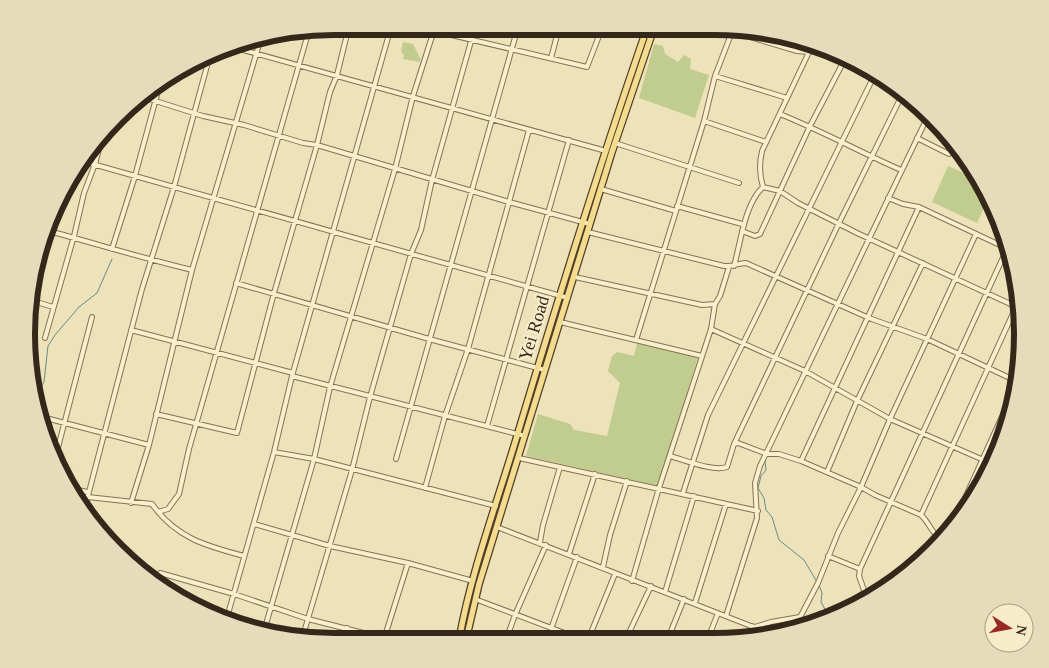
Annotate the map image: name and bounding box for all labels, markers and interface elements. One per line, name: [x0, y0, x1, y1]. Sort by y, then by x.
street label: Yei Road: [515, 293, 553, 363]
north arrow: [984, 603, 1034, 653]
text: N: [1013, 624, 1030, 637]

